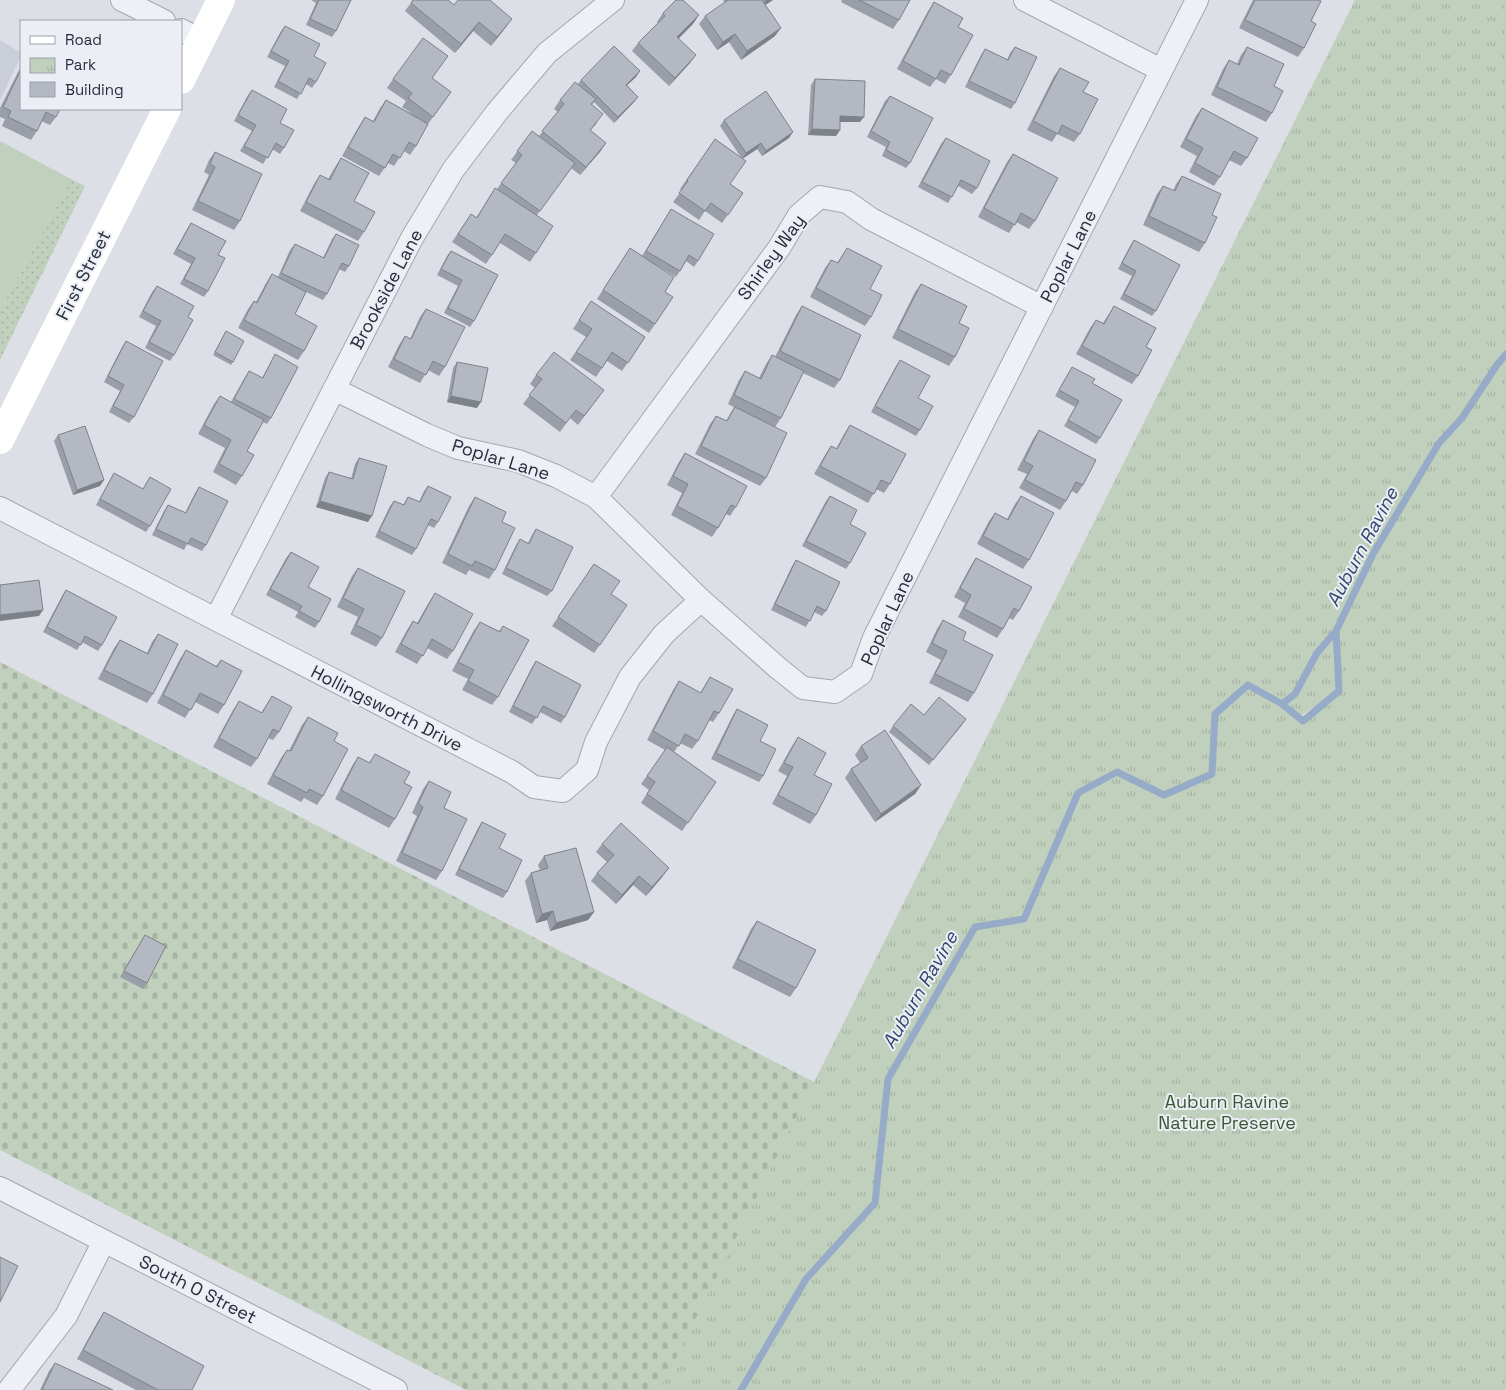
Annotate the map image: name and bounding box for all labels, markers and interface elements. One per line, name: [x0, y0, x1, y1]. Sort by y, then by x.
legend: [20, 20, 182, 110]
text: Road: [65, 30, 102, 49]
text: Park: [65, 55, 96, 74]
text: Building: [65, 80, 124, 99]
street label: Poplar Lane: [1035, 206, 1101, 306]
street label: Shirley Way: [732, 210, 810, 304]
street label: Brookside Lane: [345, 225, 427, 353]
street label: First Street: [51, 226, 115, 324]
street label: Poplar Lane: [449, 433, 553, 485]
water label: Auburn Ravine: [1320, 482, 1404, 611]
street label: Poplar Lane: [855, 567, 919, 669]
street label: Hollingsworth Drive: [307, 660, 467, 756]
water label: Auburn Ravine: [876, 926, 964, 1053]
park label: Auburn Ravine Nature Preserve: [1158, 1090, 1296, 1134]
street label: South O Street: [135, 1250, 261, 1328]

